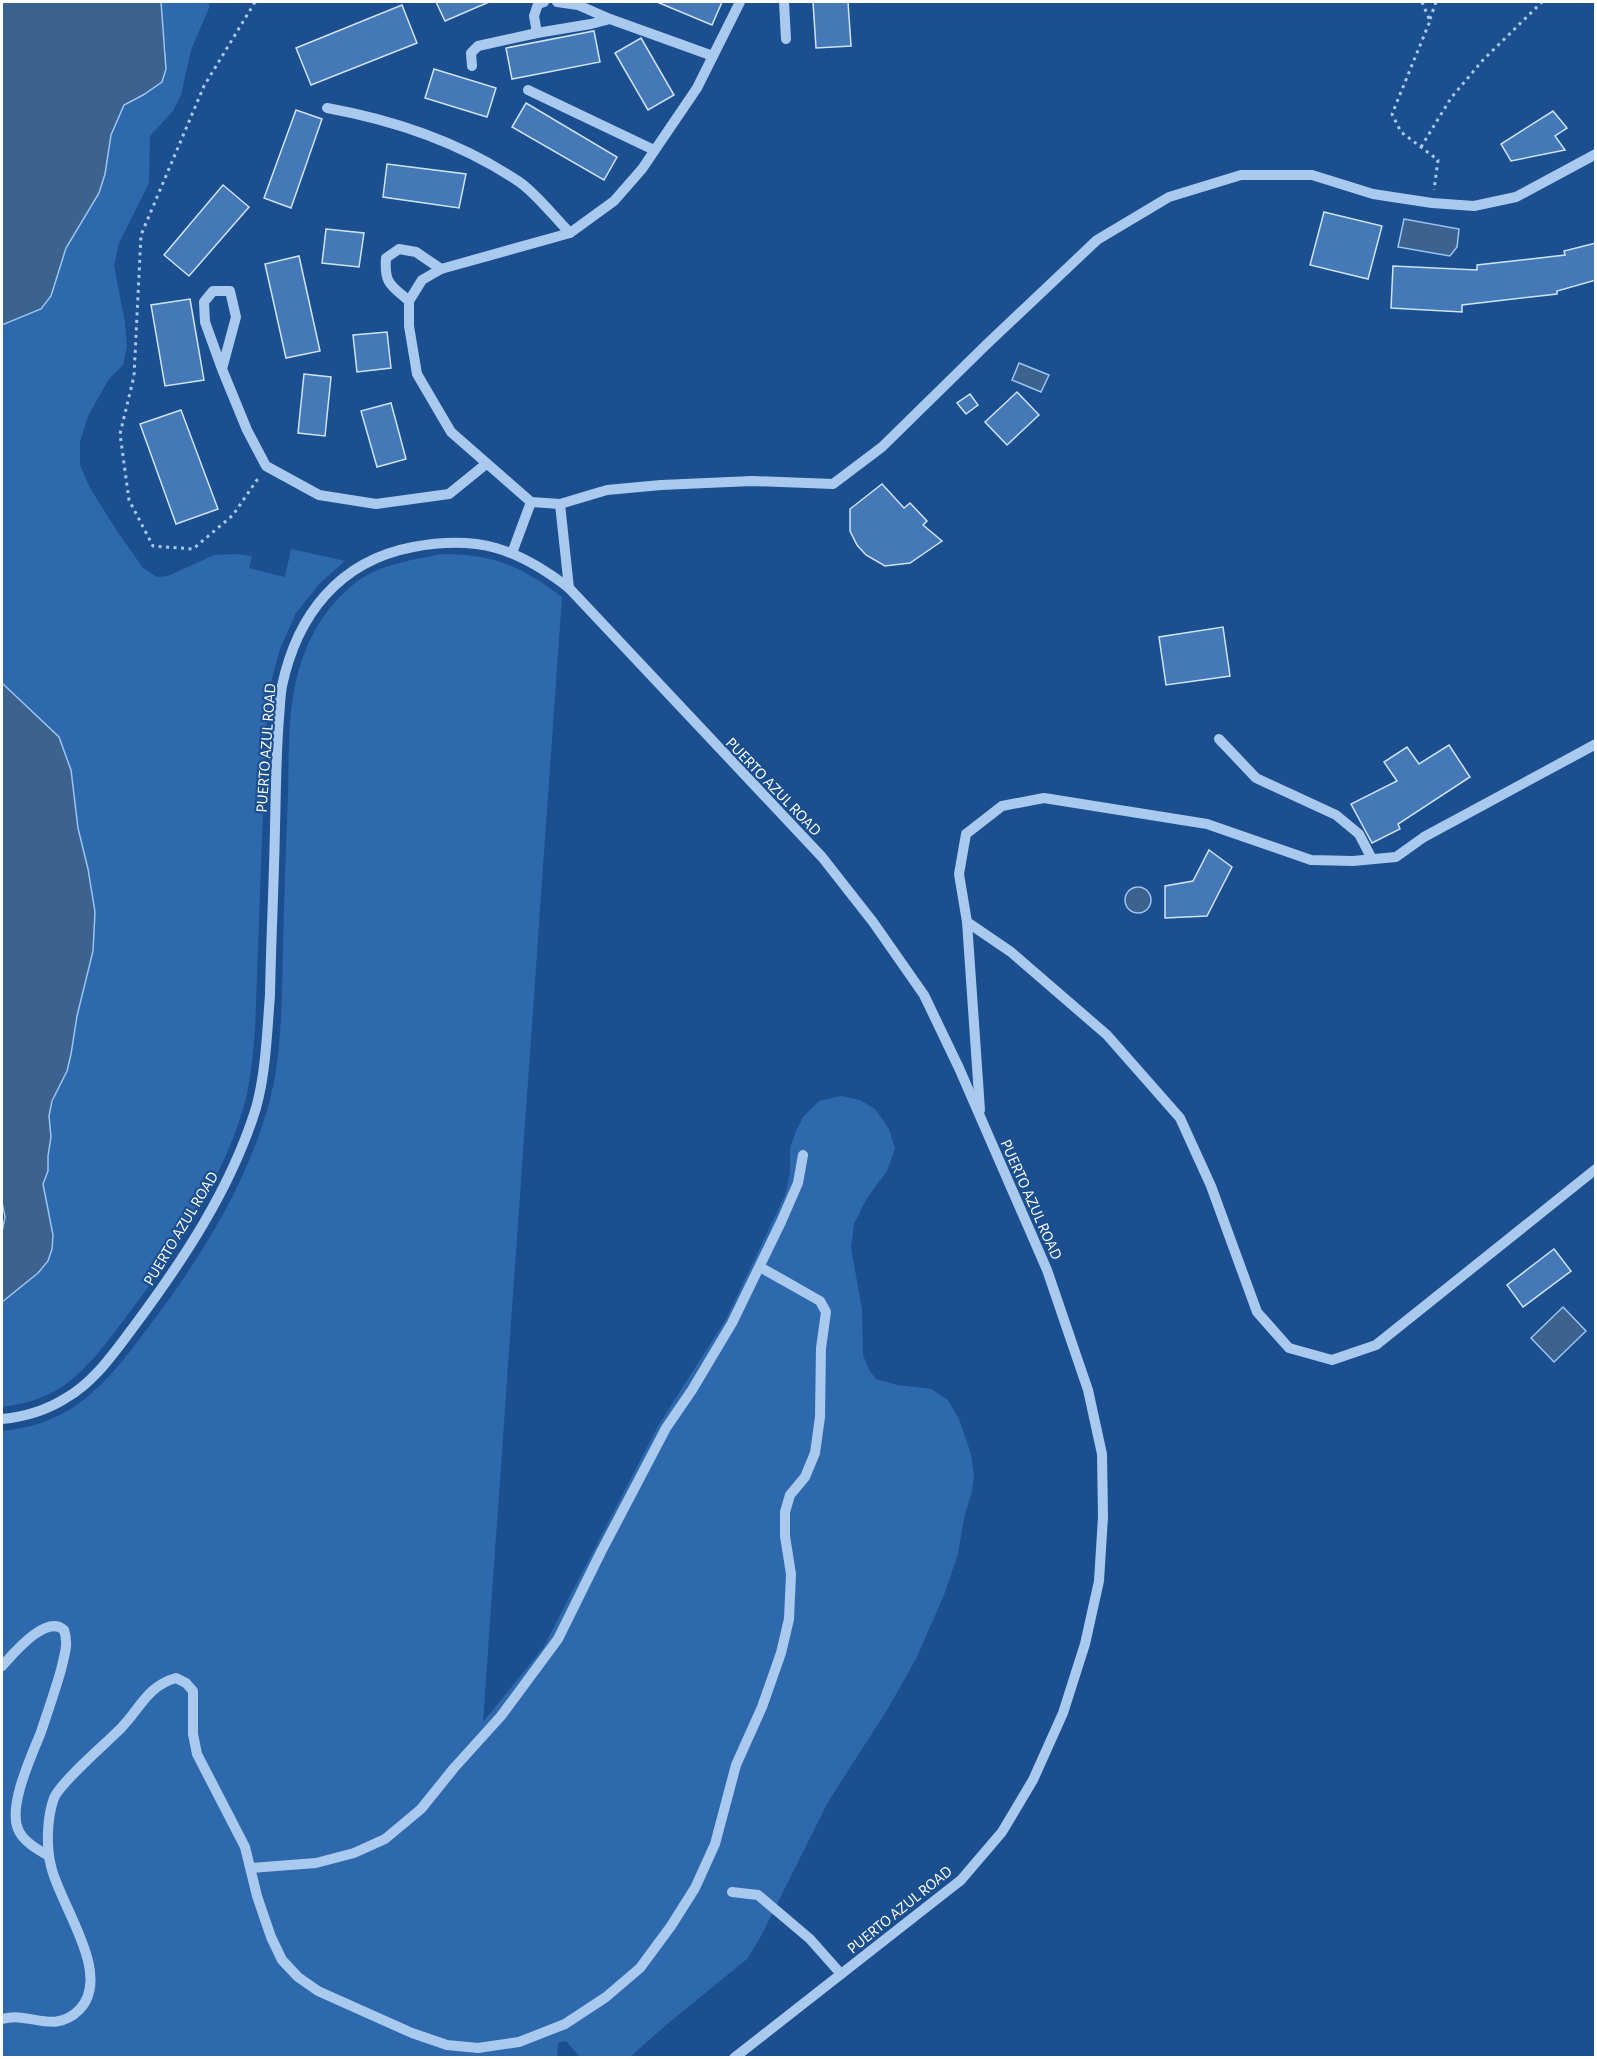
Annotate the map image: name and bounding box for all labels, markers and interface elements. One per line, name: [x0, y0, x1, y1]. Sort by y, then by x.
street label: PUERTO AZUL ROAD: [253, 683, 278, 813]
street label: PUERTO AZUL ROAD: [723, 735, 824, 839]
street label: PUERTO AZUL ROAD: [997, 1137, 1065, 1262]
street label: PUERTO AZUL ROAD: [141, 1169, 221, 1288]
street label: PUERTO AZUL ROAD: [844, 1863, 955, 1957]

